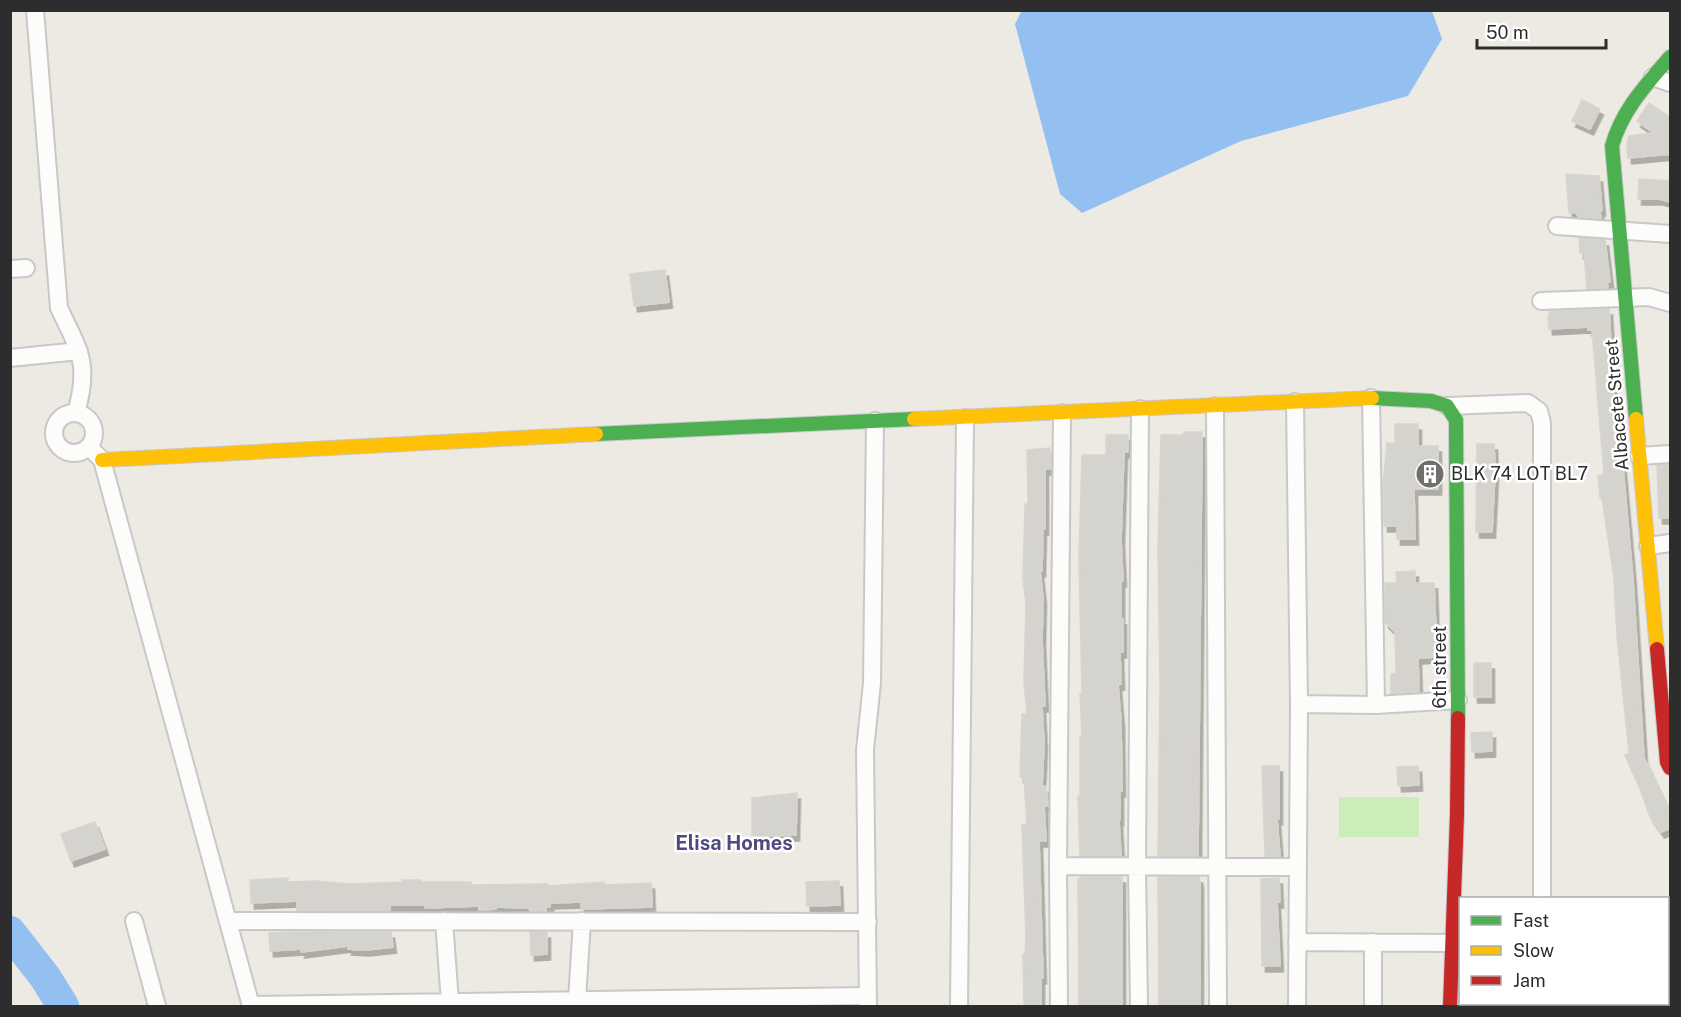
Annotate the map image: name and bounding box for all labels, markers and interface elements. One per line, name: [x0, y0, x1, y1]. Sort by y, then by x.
scale bar: [1477, 12, 1606, 50]
text: 50 m: [1486, 22, 1529, 43]
street label: Albacete Street: [1600, 338, 1633, 472]
building icon: BLK 74 LOT BL7: [1414, 458, 1446, 490]
place label: BLK 74 LOT BL7: [1451, 463, 1588, 484]
street label: 6th street: [1429, 626, 1450, 708]
district label: Elisa Homes: [675, 831, 793, 855]
legend: [1459, 897, 1669, 1005]
text: Fast: [1513, 910, 1549, 931]
text: Slow: [1513, 940, 1554, 961]
text: Jam: [1513, 970, 1546, 991]

